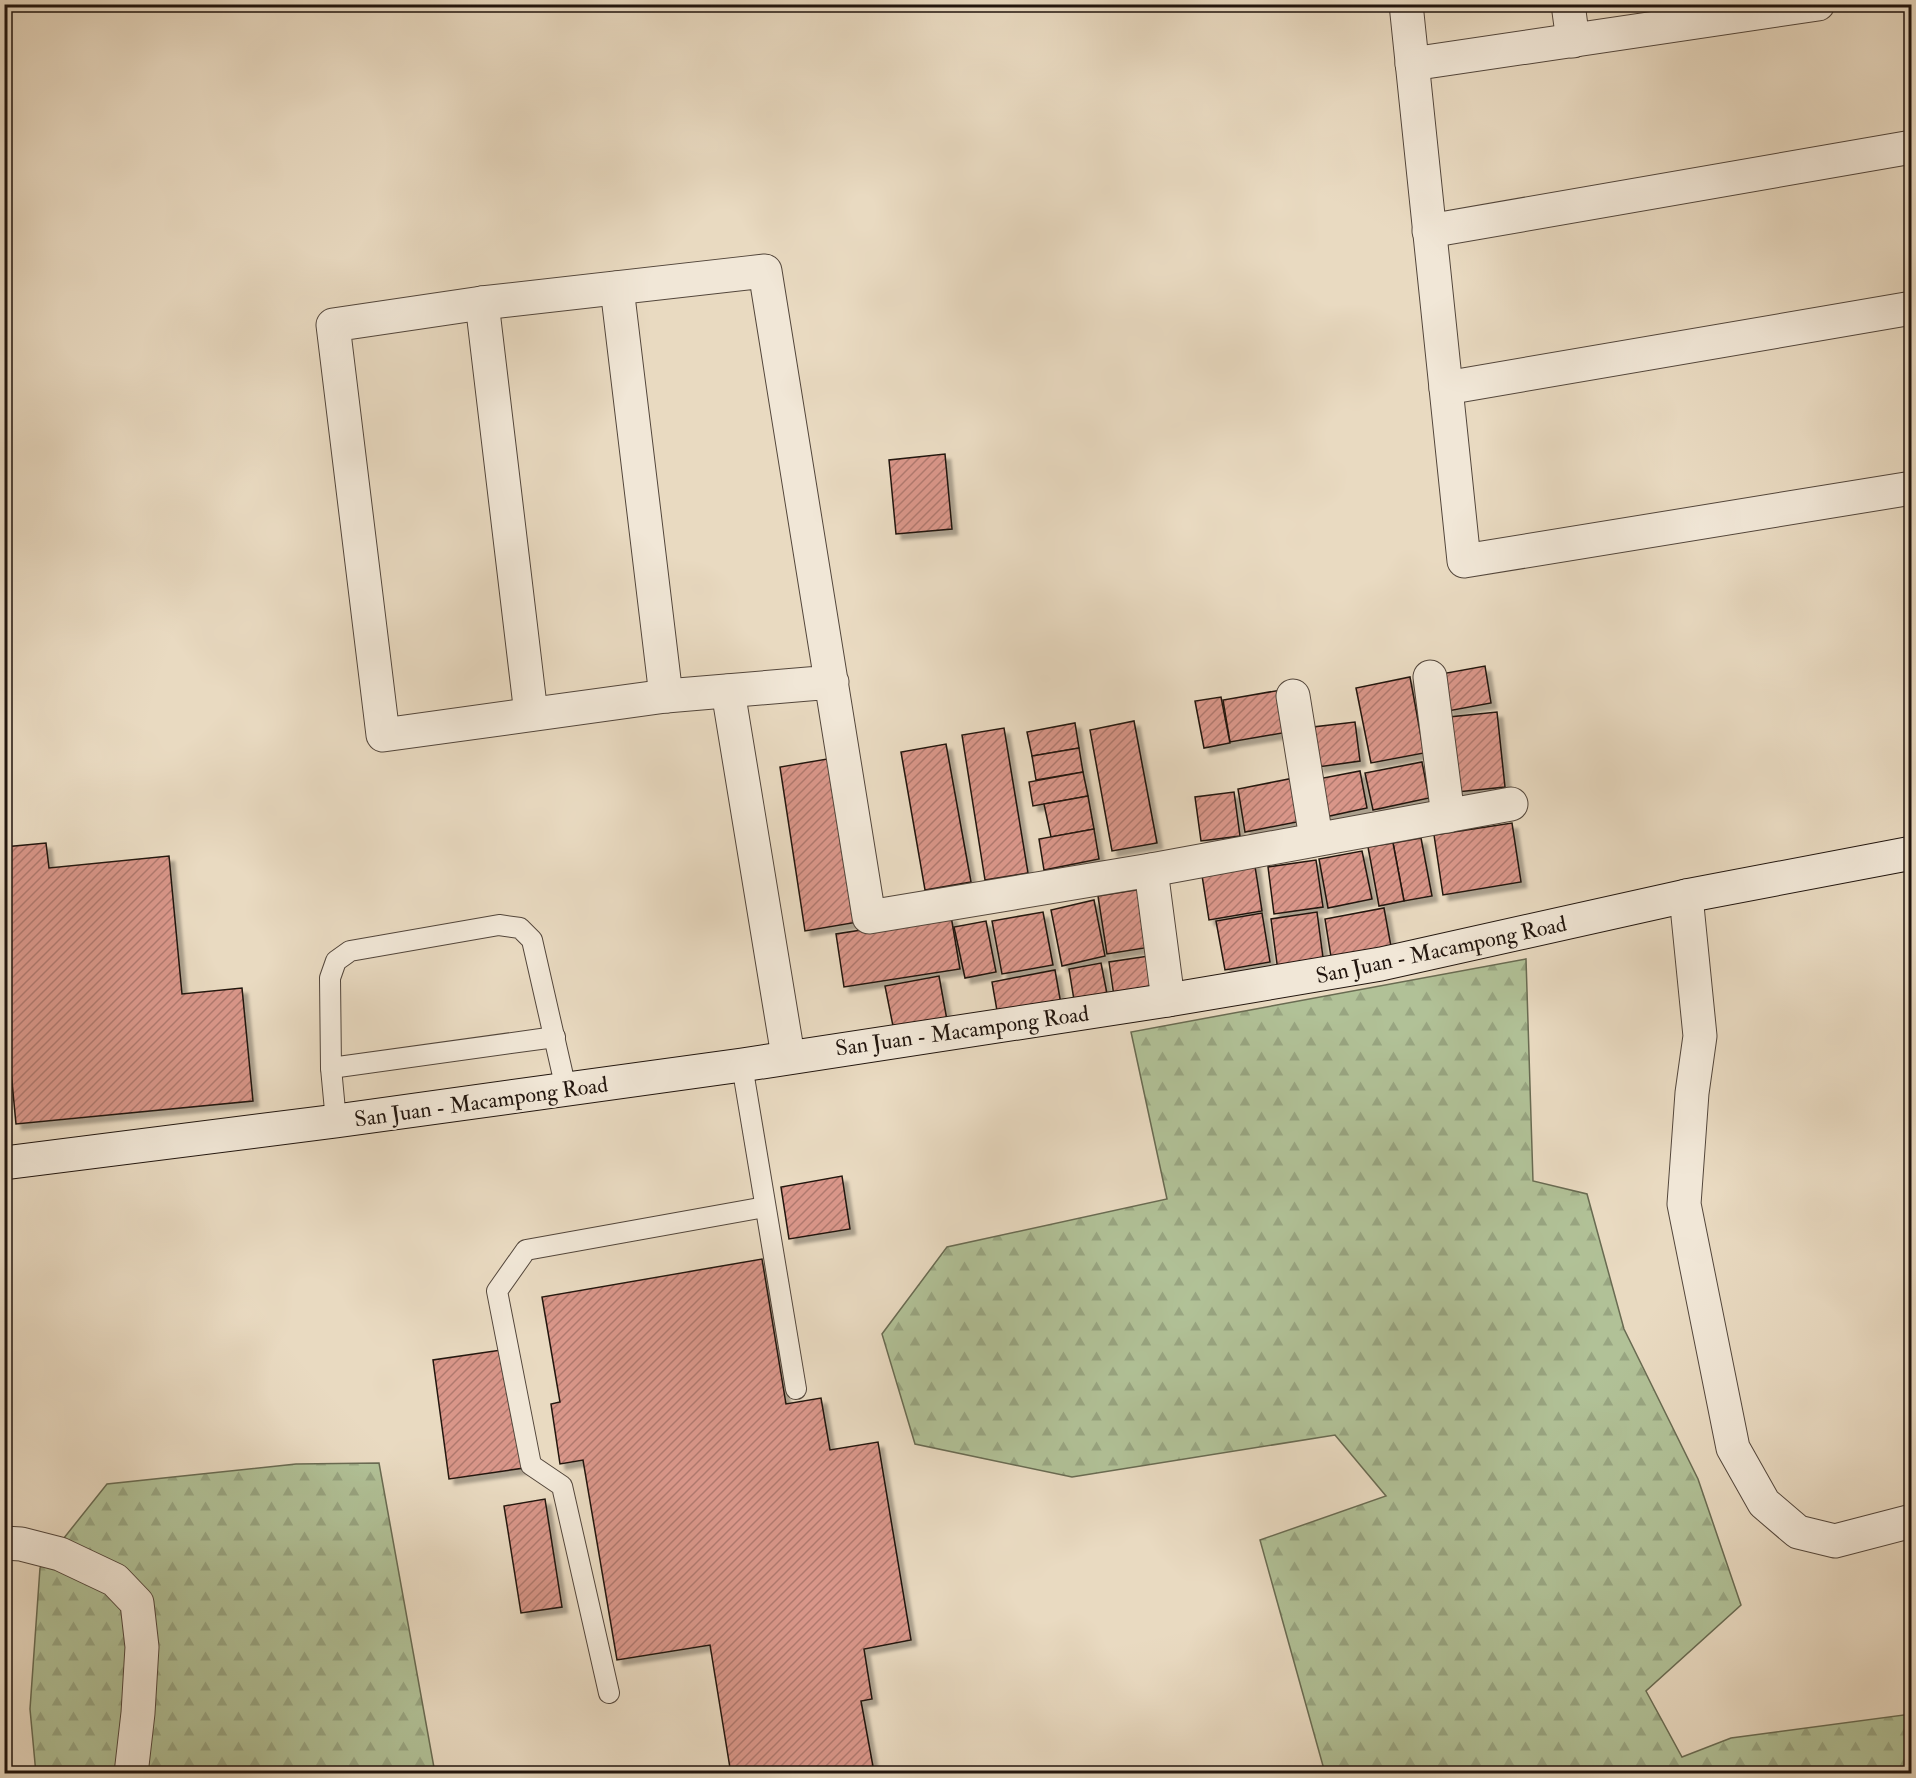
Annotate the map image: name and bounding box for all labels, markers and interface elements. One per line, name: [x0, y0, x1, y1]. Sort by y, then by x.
street label: San Juan - Macampong Road: [1313, 910, 1570, 991]
street label: San Juan - Macampong Road: [834, 999, 1091, 1064]
street label: San Juan - Macampong Road: [353, 1070, 610, 1135]

